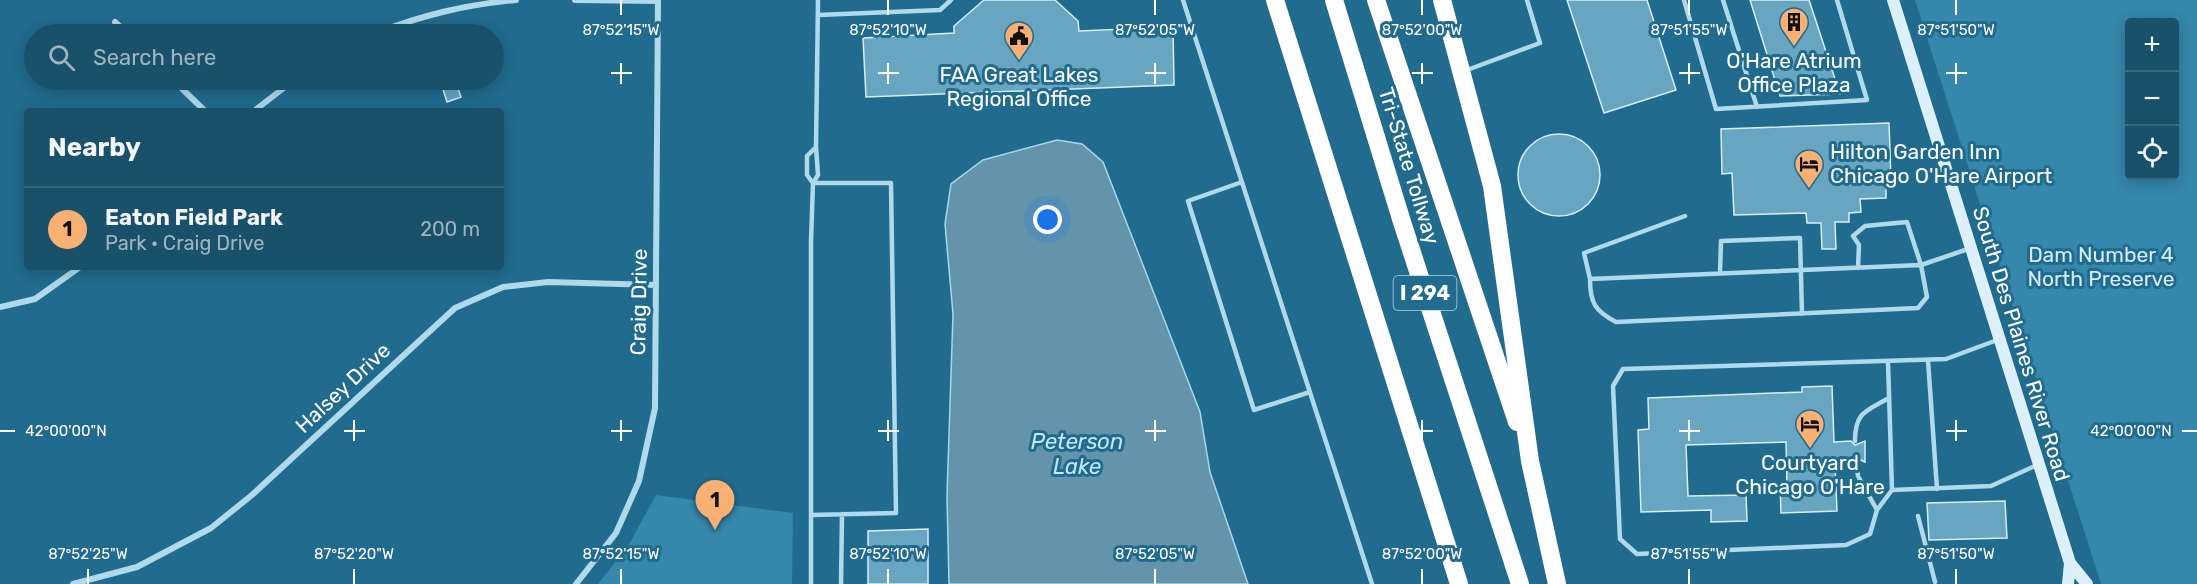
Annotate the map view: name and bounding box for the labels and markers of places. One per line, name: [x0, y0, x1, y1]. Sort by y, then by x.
building icon: O'Hare Atrium Office Plaza: [1778, 6, 1810, 48]
public building icon: FAA Great Lakes Regional Office: [1003, 20, 1035, 62]
place label: O'Hare Atrium Office Plaza: [1726, 48, 1862, 97]
place label: FAA Great Lakes Regional Office: [940, 62, 1098, 111]
place label: Hilton Garden Inn Chicago O'Hare Airport: [1830, 139, 2052, 188]
hotel icon: Hilton Garden Inn Chicago O'Hare Airport: [1793, 148, 1825, 190]
hotel icon: Courtyard Chicago O'Hare: [1794, 408, 1826, 450]
place label: Courtyard Chicago O'Hare: [1735, 450, 1885, 499]
pin: 1: [696, 480, 734, 530]

